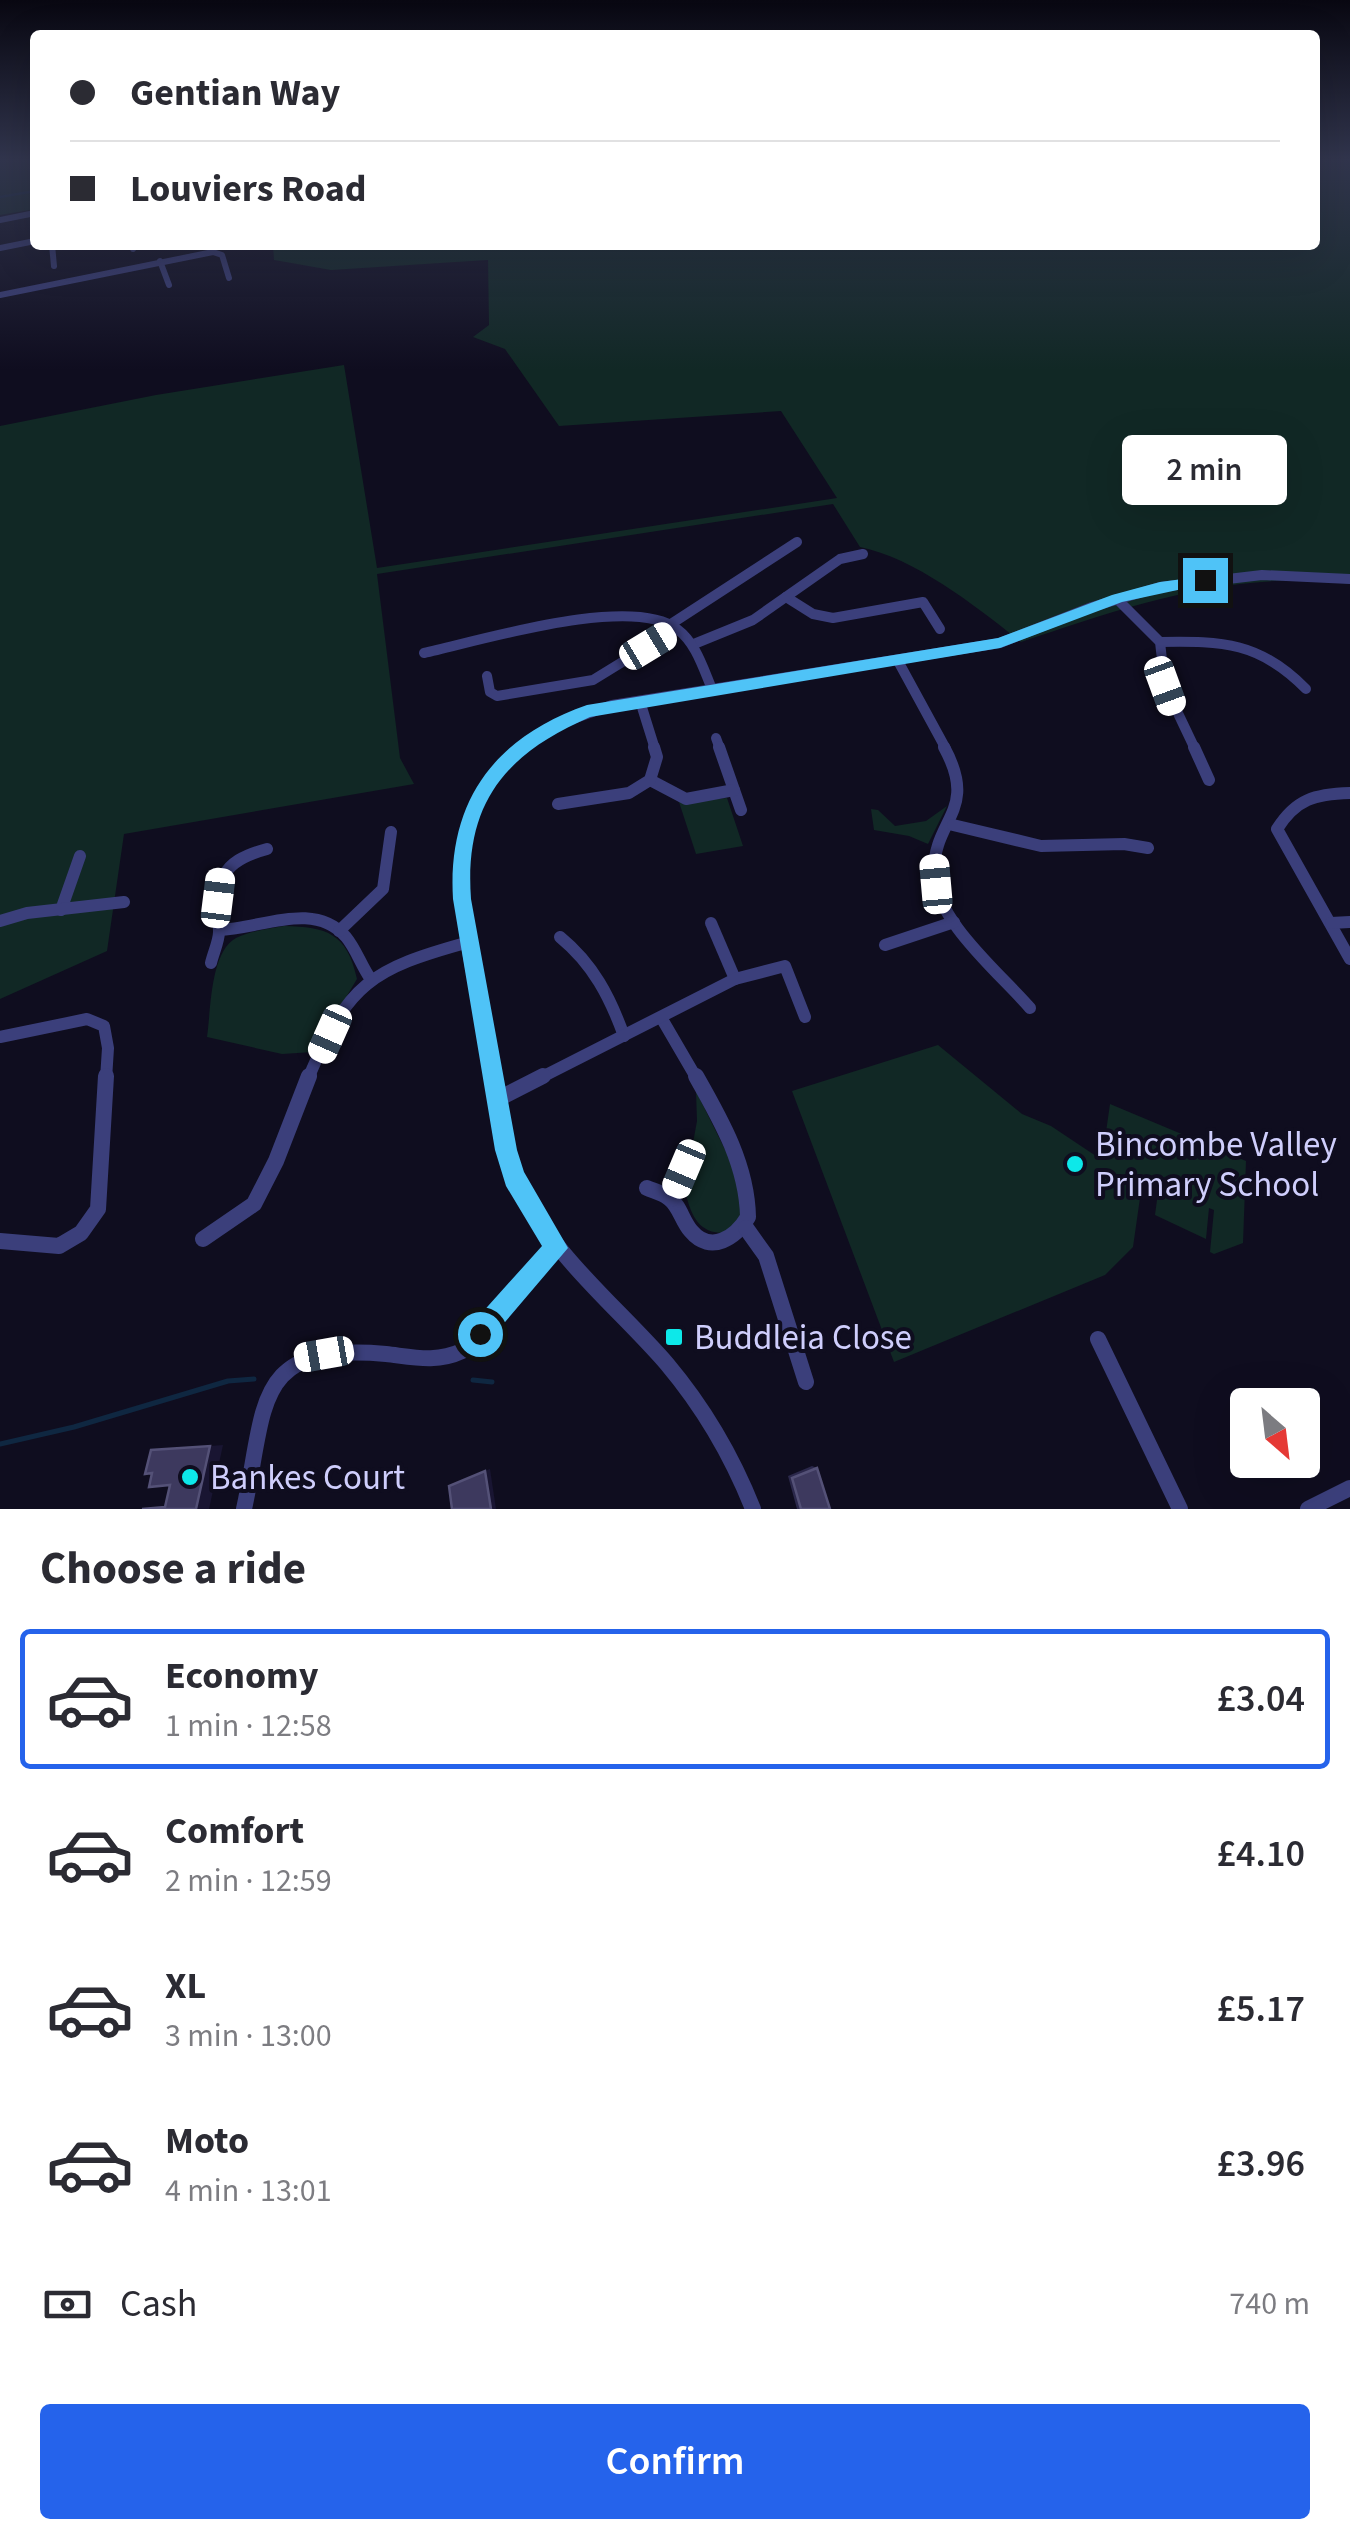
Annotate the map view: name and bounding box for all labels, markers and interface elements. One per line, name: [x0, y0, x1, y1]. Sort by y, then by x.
text: Gentian Way: [130, 66, 340, 120]
text: Louviers Road: [130, 162, 367, 216]
callout: 2 min: [1122, 435, 1288, 505]
text: 2 min: [1166, 447, 1243, 493]
route end: [1183, 558, 1228, 603]
car: [615, 618, 681, 674]
car: [1141, 653, 1189, 719]
car: [918, 853, 954, 915]
car: [199, 866, 237, 930]
car: [304, 1000, 356, 1068]
place label: Bincombe Valley Primary School: [1095, 1120, 1337, 1210]
car: [658, 1136, 710, 1202]
marker: Bincombe Valley Primary School: [1064, 1153, 1086, 1175]
route start: [458, 1312, 503, 1357]
place label: Buddleia Close: [694, 1313, 912, 1363]
marker: Buddleia Close: [663, 1326, 685, 1348]
car: [292, 1334, 356, 1374]
north arrow: [1230, 1388, 1320, 1478]
map controls: [1230, 1388, 1320, 1478]
place label: Bankes Court: [210, 1453, 405, 1503]
marker: Bankes Court: [179, 1466, 201, 1488]
text: Choose a ride: [40, 1537, 306, 1601]
text: Economy: [165, 1649, 318, 1703]
icon: car: [45, 1654, 135, 1744]
text: £3.04: [1217, 1672, 1305, 1726]
text: 1 min · 12:58: [165, 1703, 332, 1749]
text: Comfort: [165, 1804, 304, 1858]
icon: car: [45, 1809, 135, 1899]
text: £4.10: [1217, 1827, 1305, 1881]
text: 2 min · 12:59: [165, 1858, 332, 1904]
text: XL: [165, 1959, 206, 2013]
icon: car: [45, 1964, 135, 2054]
text: £5.17: [1217, 1982, 1305, 2036]
text: 3 min · 13:00: [165, 2013, 332, 2059]
text: Moto: [165, 2114, 249, 2168]
icon: car: [45, 2119, 135, 2209]
text: £3.96: [1217, 2137, 1305, 2191]
text: 4 min · 13:01: [165, 2168, 332, 2214]
icon: cash: [40, 2277, 95, 2332]
text: Cash: [120, 2277, 197, 2331]
text: 740 m: [1229, 2281, 1310, 2327]
button: Confirm: [40, 2404, 1310, 2519]

